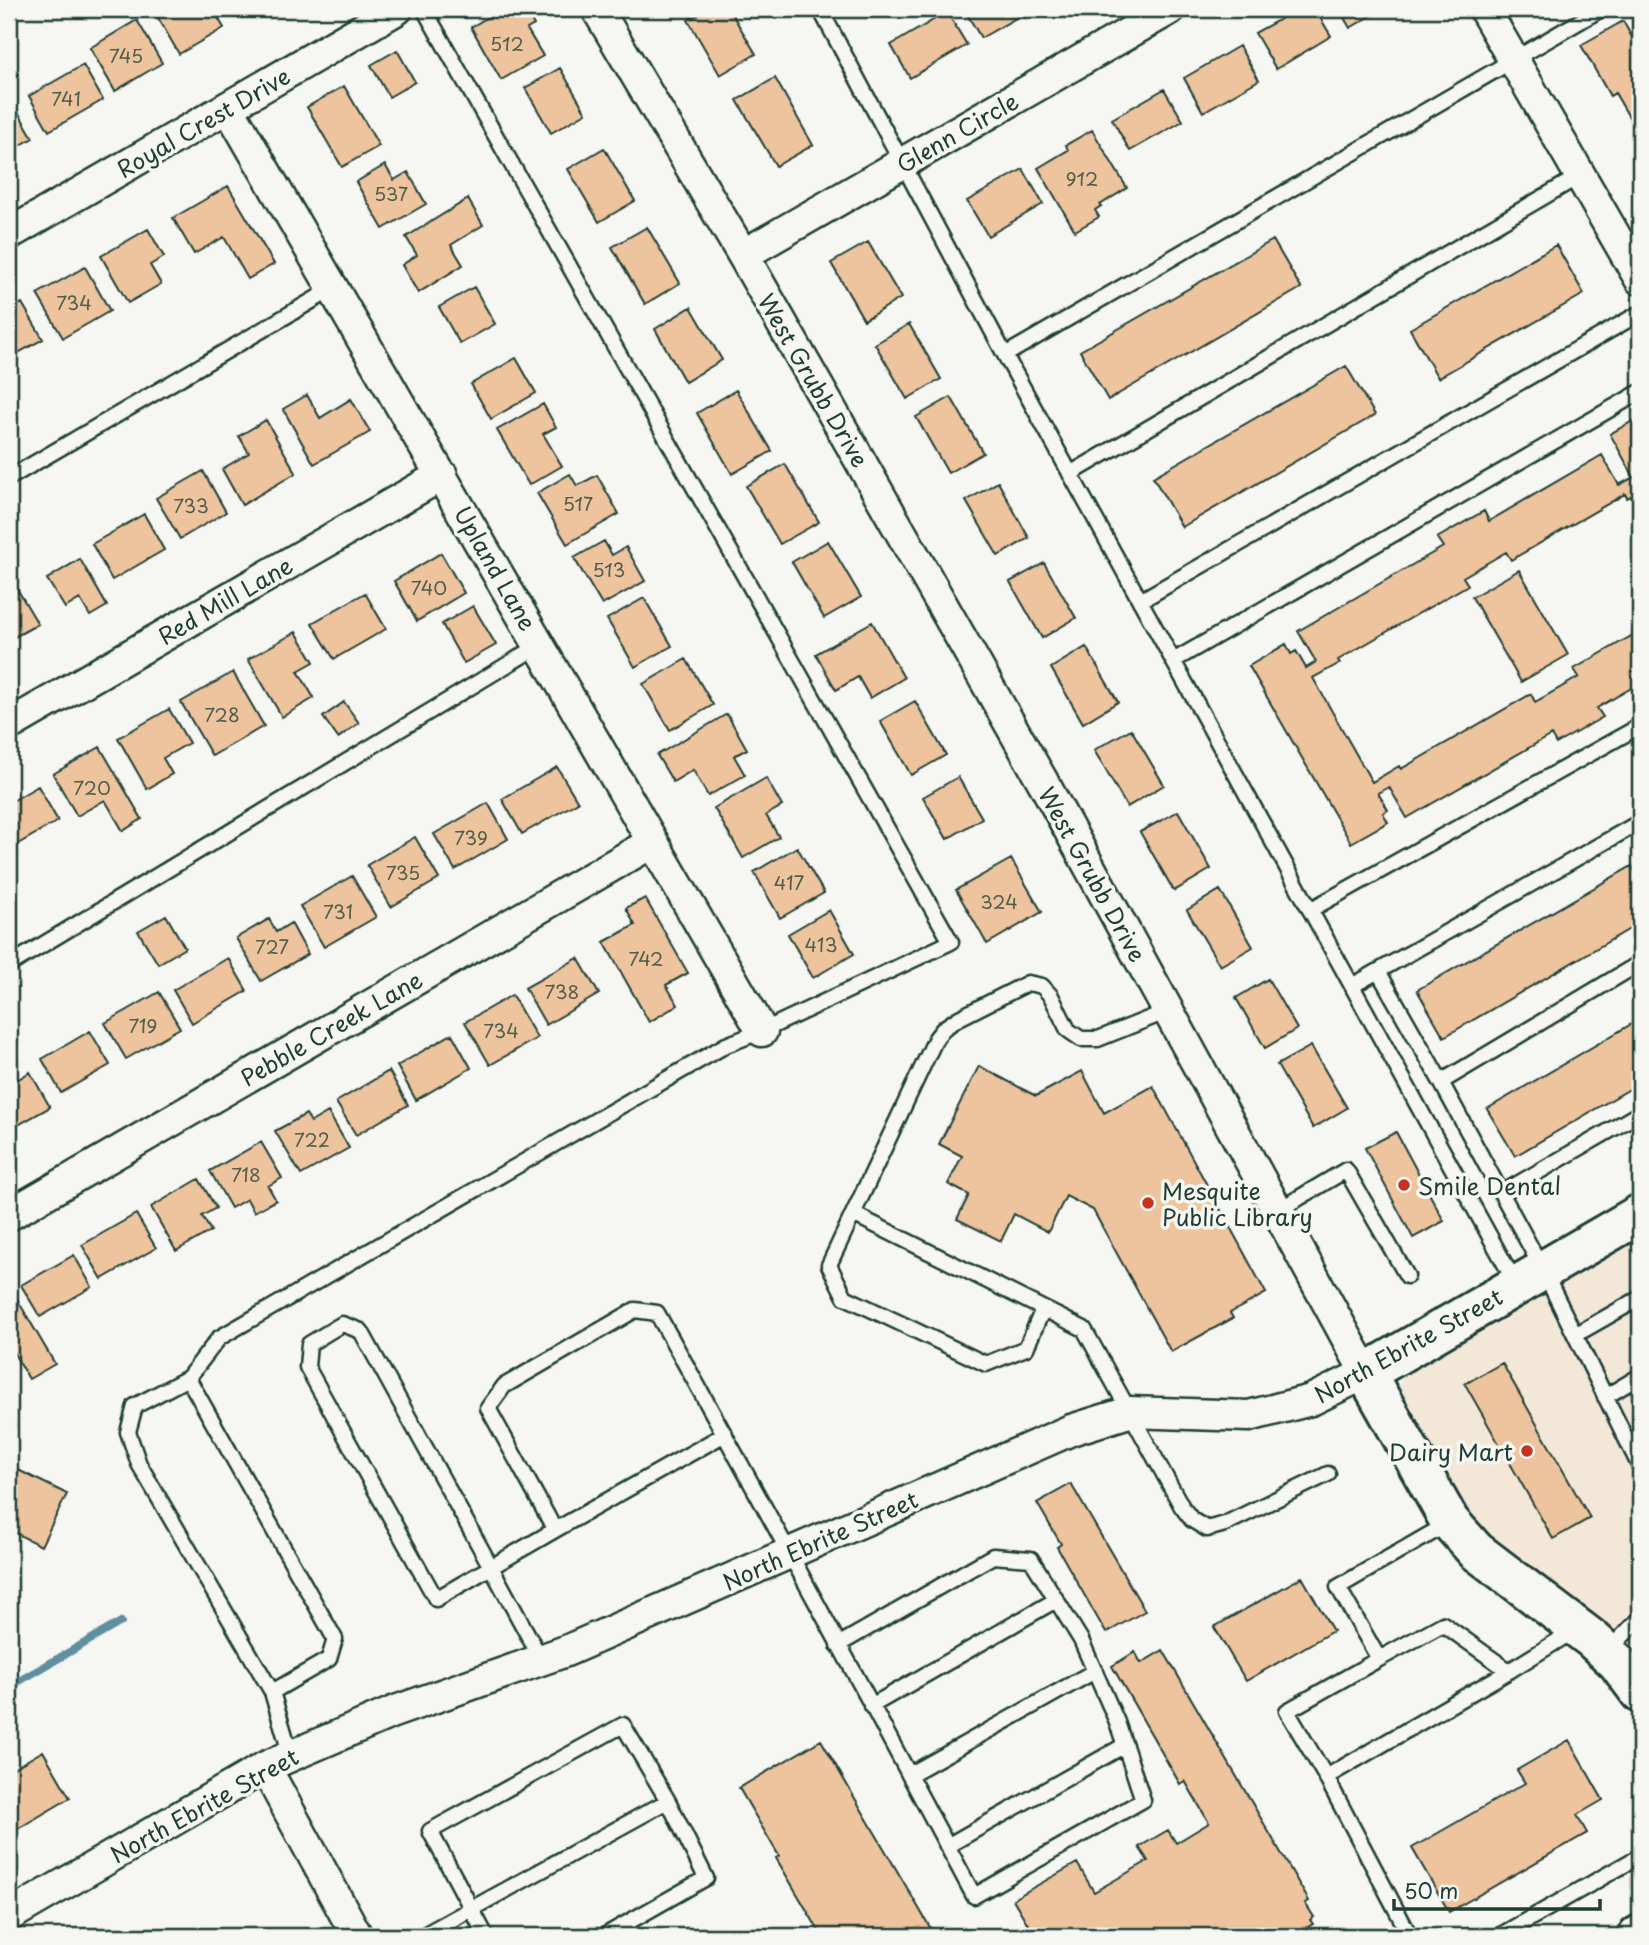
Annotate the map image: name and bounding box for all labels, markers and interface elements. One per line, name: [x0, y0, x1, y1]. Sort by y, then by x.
house number: 512: [490, 29, 524, 57]
house number: 745: [109, 41, 143, 69]
street label: Royal Crest Drive: [110, 58, 296, 186]
street label: Glenn Circle: [889, 83, 1025, 181]
house number: 741: [51, 84, 81, 112]
house number: 912: [1065, 164, 1099, 192]
house number: 537: [374, 179, 408, 207]
street label: West Grubb Drive: [750, 286, 878, 474]
house number: 734: [56, 288, 92, 316]
house number: 517: [563, 489, 593, 517]
house number: 733: [173, 491, 209, 519]
street label: Upland Lane: [446, 499, 546, 637]
street label: Red Mill Lane: [151, 547, 299, 653]
house number: 513: [593, 555, 625, 583]
house number: 740: [411, 573, 447, 601]
house number: 728: [204, 700, 240, 728]
house number: 720: [73, 773, 111, 801]
street label: West Grubb Drive: [1030, 780, 1156, 968]
house number: 739: [454, 823, 488, 851]
house number: 735: [386, 858, 420, 886]
house number: 417: [774, 868, 805, 896]
house number: 324: [980, 887, 1018, 915]
house number: 731: [323, 897, 353, 925]
house number: 413: [805, 930, 837, 958]
house number: 727: [255, 932, 289, 960]
house number: 742: [628, 944, 664, 972]
street label: Pebble Creek Lane: [233, 962, 429, 1094]
house number: 738: [545, 977, 579, 1005]
house number: 719: [129, 1011, 157, 1039]
house number: 734: [483, 1016, 519, 1044]
house number: 722: [294, 1125, 330, 1153]
house number: 718: [231, 1160, 261, 1188]
place label: Smile Dental: [1418, 1168, 1561, 1203]
place label: Mesquite Public Library: [1162, 1173, 1313, 1234]
marker: Smile Dental: [1396, 1177, 1412, 1193]
marker: Mesquite Public Library: [1140, 1195, 1156, 1211]
street label: North Ebrite Street: [1307, 1279, 1509, 1411]
place label: Dairy Mart: [1389, 1434, 1513, 1469]
marker: Dairy Mart: [1519, 1443, 1535, 1459]
street label: North Ebrite Street: [717, 1481, 923, 1599]
street label: North Ebrite Street: [103, 1739, 305, 1871]
scale bar: [1394, 1868, 1600, 1912]
text: 50 m: [1404, 1874, 1458, 1906]

